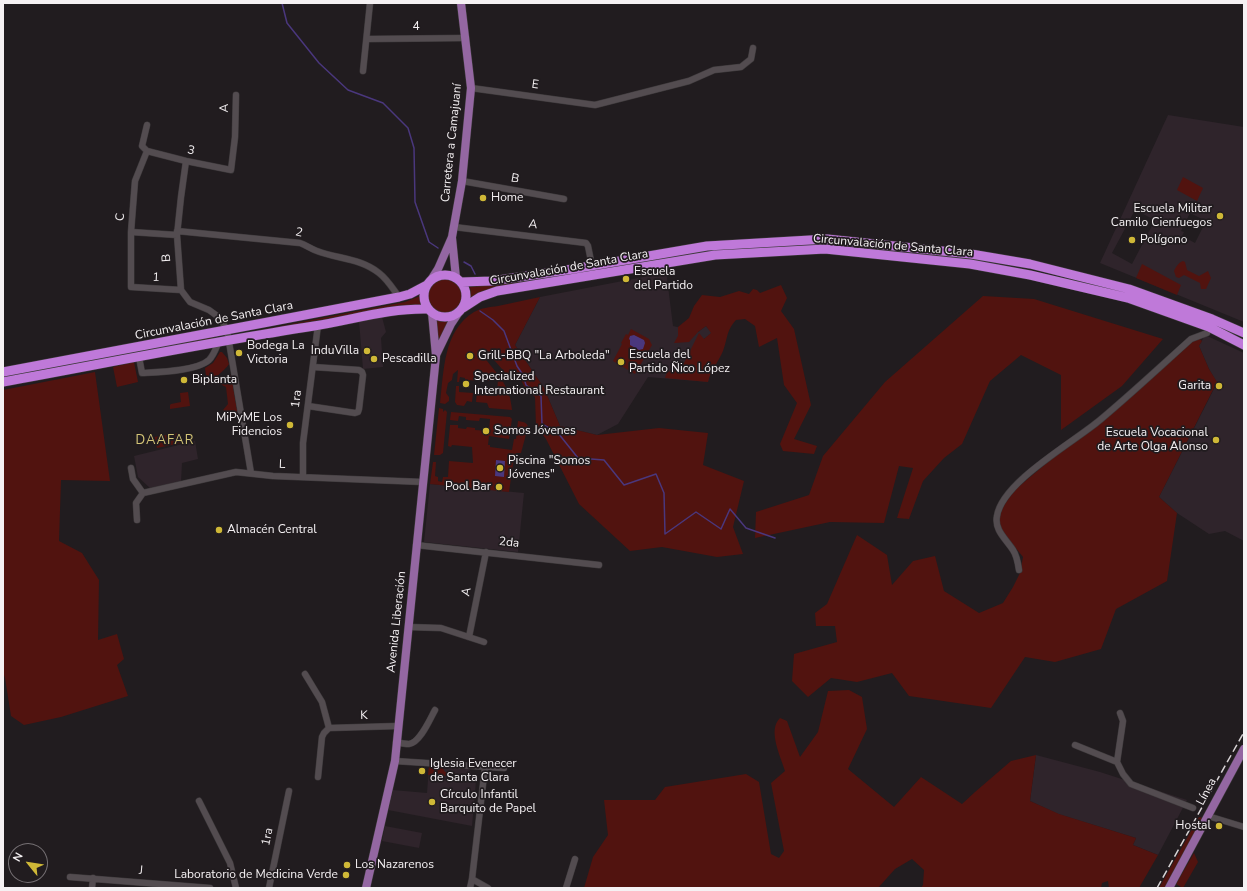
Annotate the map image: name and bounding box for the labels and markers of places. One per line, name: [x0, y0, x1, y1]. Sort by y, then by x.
place label: Home: [491, 191, 523, 205]
marker: Home: [478, 193, 488, 203]
place label: Escuela Militar Camilo Cienfuegos: [1111, 202, 1212, 230]
marker: Escuela Militar Camilo Cienfuegos: [1215, 211, 1225, 221]
place label: Polígono: [1140, 233, 1188, 247]
marker: Polígono: [1127, 235, 1137, 245]
place label: Escuela del Partido: [634, 265, 693, 293]
marker: Escuela del Partido: [621, 274, 631, 284]
place label: Bodega La Victoria: [247, 339, 305, 367]
place label: InduVilla: [311, 344, 359, 358]
marker: InduVilla: [362, 346, 372, 356]
marker: Bodega La Victoria: [234, 348, 244, 358]
place label: Escuela del Partido Ñico López: [629, 348, 730, 376]
place label: Grill-BBQ "La Arboleda": [478, 349, 610, 363]
marker: Grill-BBQ "La Arboleda": [465, 351, 475, 361]
place label: Pescadilla: [382, 352, 437, 366]
marker: Pescadilla: [369, 354, 379, 364]
marker: Escuela del Partido Ñico López: [616, 357, 626, 367]
place label: Specialized International Restaurant: [474, 370, 604, 398]
place label: Biplanta: [192, 373, 237, 387]
marker: Biplanta: [179, 375, 189, 385]
marker: Specialized International Restaurant: [461, 379, 471, 389]
place label: Garita: [1178, 379, 1211, 393]
marker: Garita: [1214, 381, 1224, 391]
place label: MiPyME Los Fidencios: [216, 411, 282, 439]
marker: MiPyME Los Fidencios: [285, 420, 295, 430]
place label: Somos Jóvenes: [494, 424, 576, 438]
marker: Somos Jóvenes: [481, 426, 491, 436]
place label: Escuela Vocacional de Arte Olga Alonso: [1097, 426, 1208, 454]
marker: Escuela Vocacional de Arte Olga Alonso: [1211, 435, 1221, 445]
place label: Piscina "Somos Jóvenes": [508, 454, 590, 482]
marker: Piscina "Somos Jóvenes": [495, 463, 505, 473]
place label: Pool Bar: [445, 480, 491, 494]
marker: Pool Bar: [494, 482, 504, 492]
place label: Almacén Central: [227, 523, 317, 537]
marker: Almacén Central: [214, 525, 224, 535]
place label: Iglesia Evenecer de Santa Clara: [430, 757, 517, 785]
marker: Iglesia Evenecer de Santa Clara: [417, 766, 427, 776]
place label: Círculo Infantil Barquito de Papel: [440, 788, 536, 816]
marker: Círculo Infantil Barquito de Papel: [427, 797, 437, 807]
place label: Hostal: [1175, 819, 1211, 833]
marker: Hostal: [1214, 821, 1224, 831]
place label: Los Nazarenos: [355, 858, 434, 872]
marker: Los Nazarenos: [342, 860, 352, 870]
place label: Laboratorio de Medicina Verde: [174, 868, 338, 882]
marker: Laboratorio de Medicina Verde: [341, 870, 351, 880]

